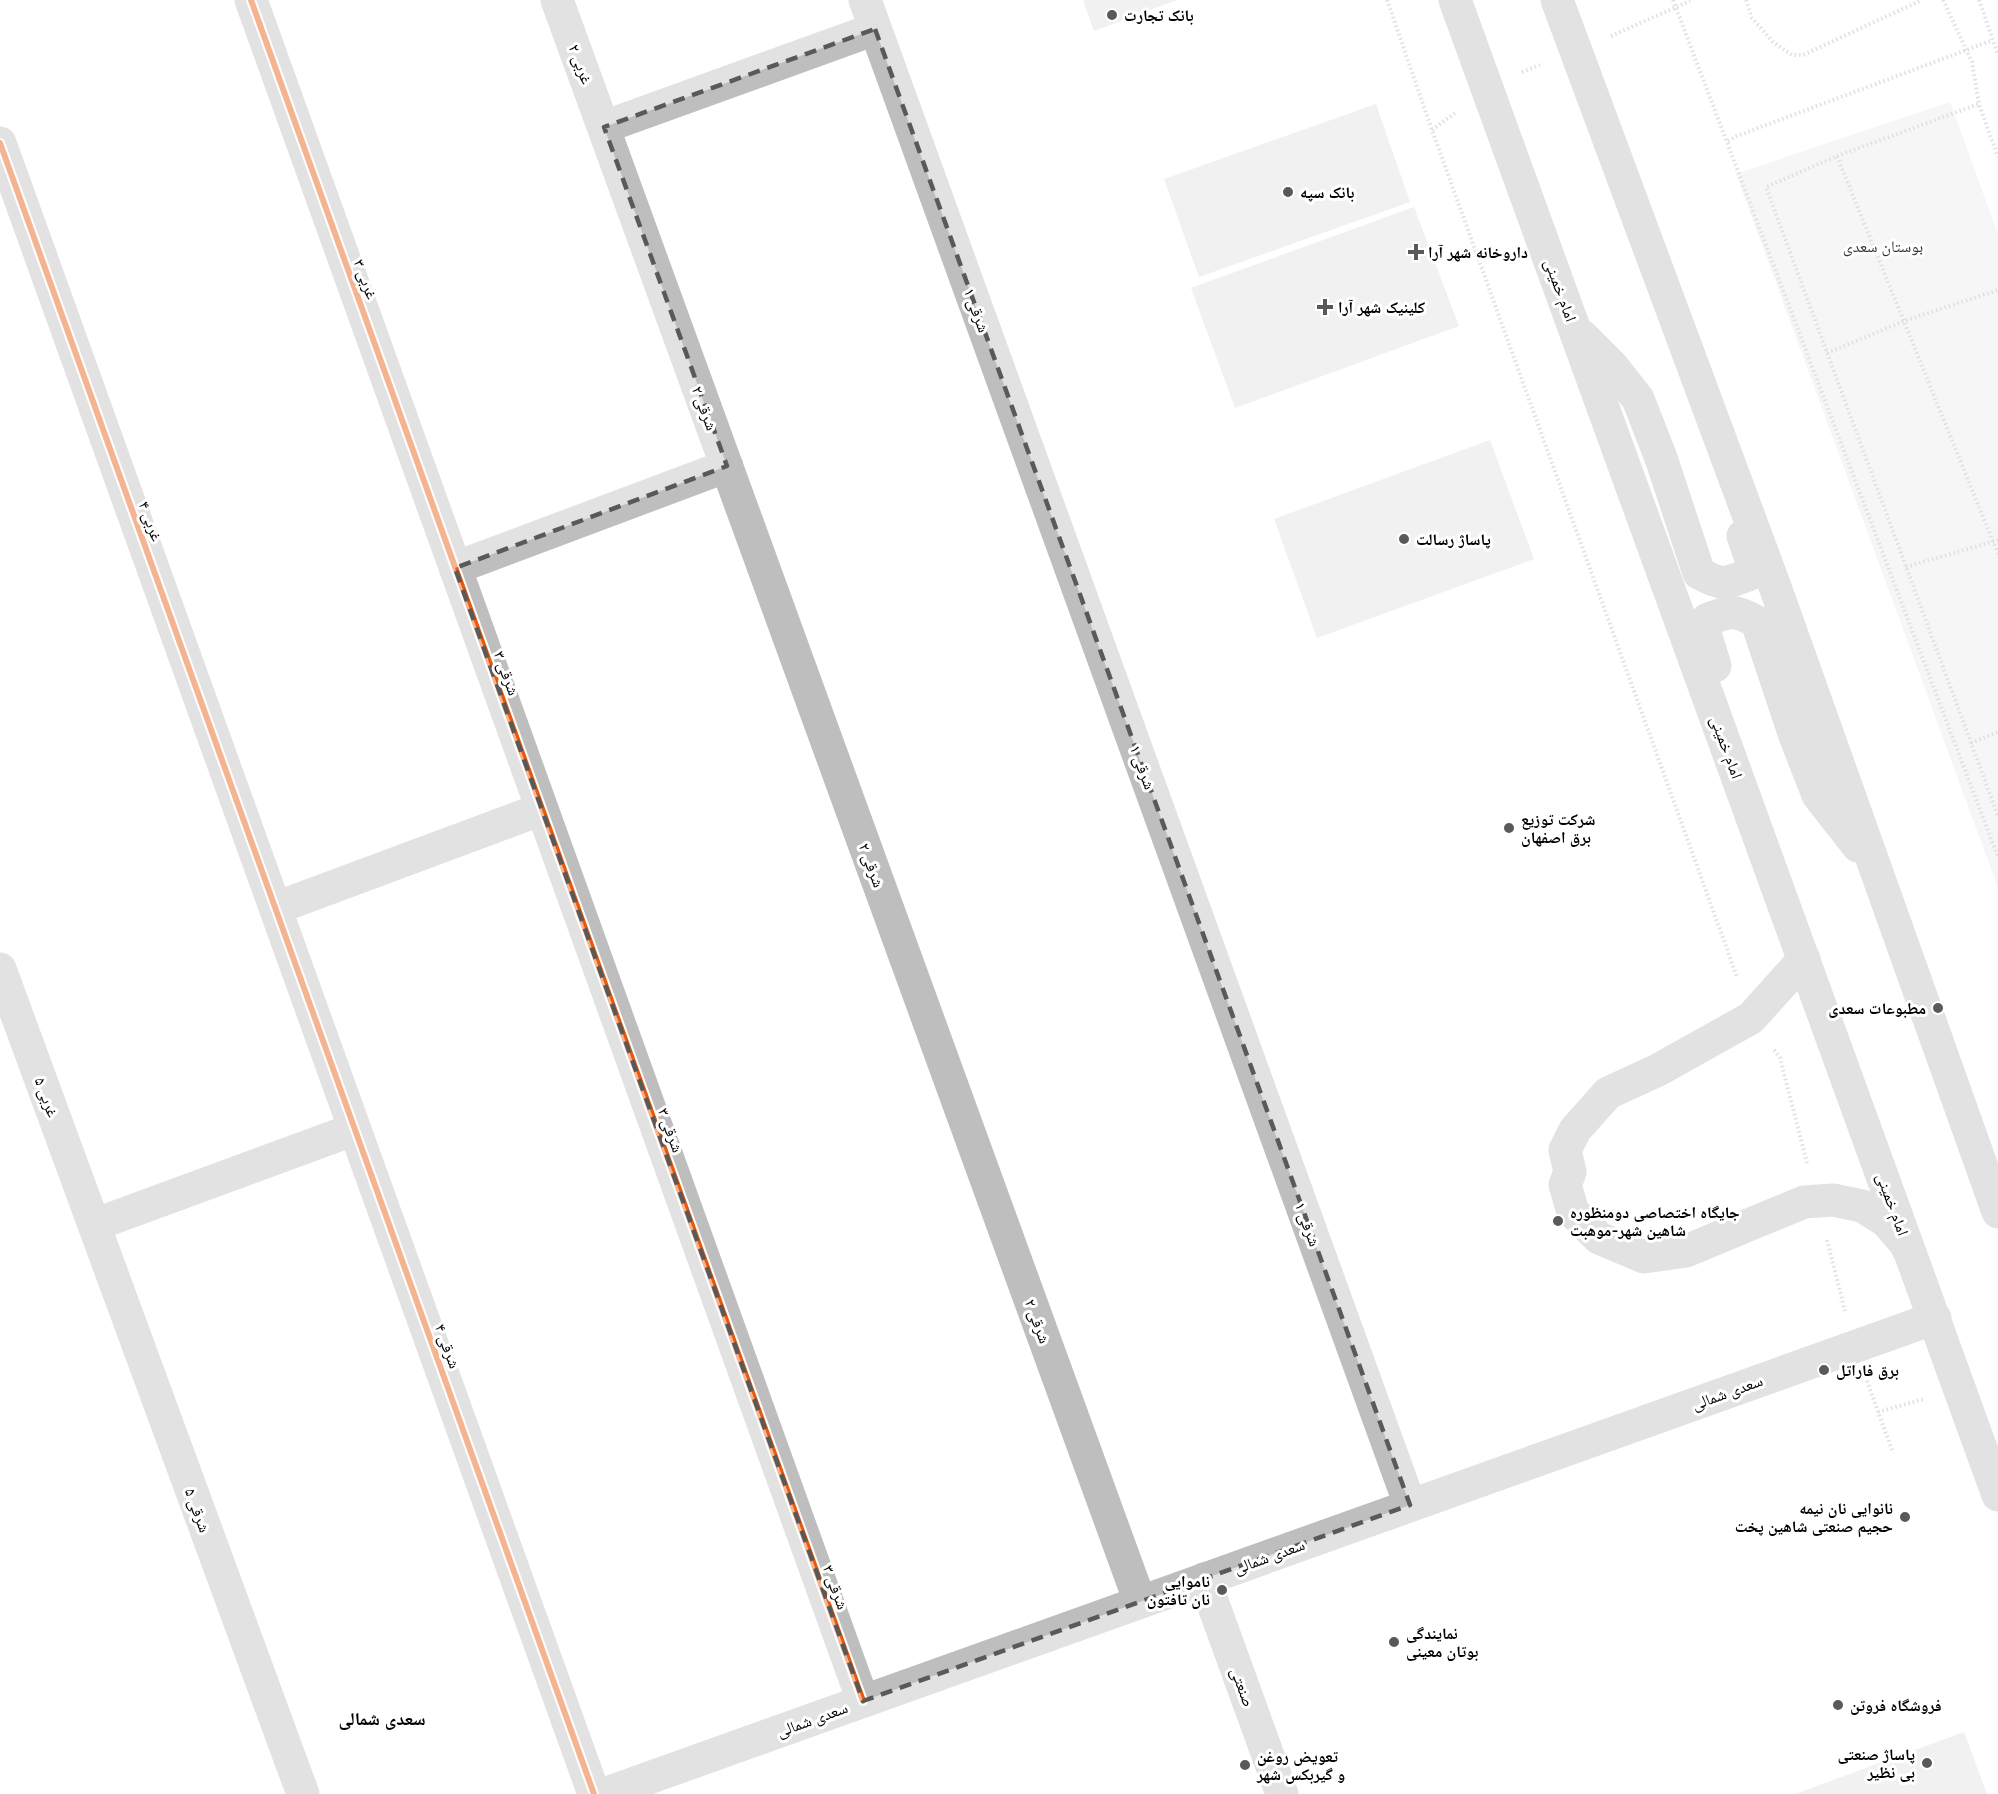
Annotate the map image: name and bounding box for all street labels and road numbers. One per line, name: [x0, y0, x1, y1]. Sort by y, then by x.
street label: ۲ غربی: [563, 41, 597, 87]
street label: ۳ غربی: [348, 256, 382, 302]
street label: امام خمینی: [1539, 256, 1582, 325]
street label: ۱ شرقی: [958, 285, 994, 336]
street label: ۲ شرقی: [686, 383, 722, 434]
street label: ۴ غربی: [133, 498, 167, 544]
street label: ۳ شرقی: [488, 648, 524, 699]
street label: امام خمینی: [1705, 713, 1748, 782]
street label: ۱ شرقی: [1124, 742, 1160, 793]
street label: ۲ شرقی: [853, 840, 889, 891]
street label: ۵ غربی: [29, 1074, 63, 1120]
street label: ۳ شرقی: [652, 1105, 688, 1156]
street label: امام خمینی: [1871, 1170, 1914, 1239]
street label: ۱ شرقی: [1289, 1199, 1325, 1250]
street label: ۲ شرقی: [1019, 1296, 1055, 1347]
street label: ۴ شرقی: [429, 1321, 465, 1372]
street label: سعدی شمالی: [1689, 1370, 1766, 1416]
street label: ۵ شرقی: [179, 1485, 215, 1536]
street label: سعدی شمالی: [1231, 1534, 1308, 1580]
street label: ۳ شرقی: [817, 1562, 853, 1613]
street label: صنعتی: [1225, 1664, 1259, 1710]
street label: سعدی شمالی: [774, 1697, 851, 1743]

